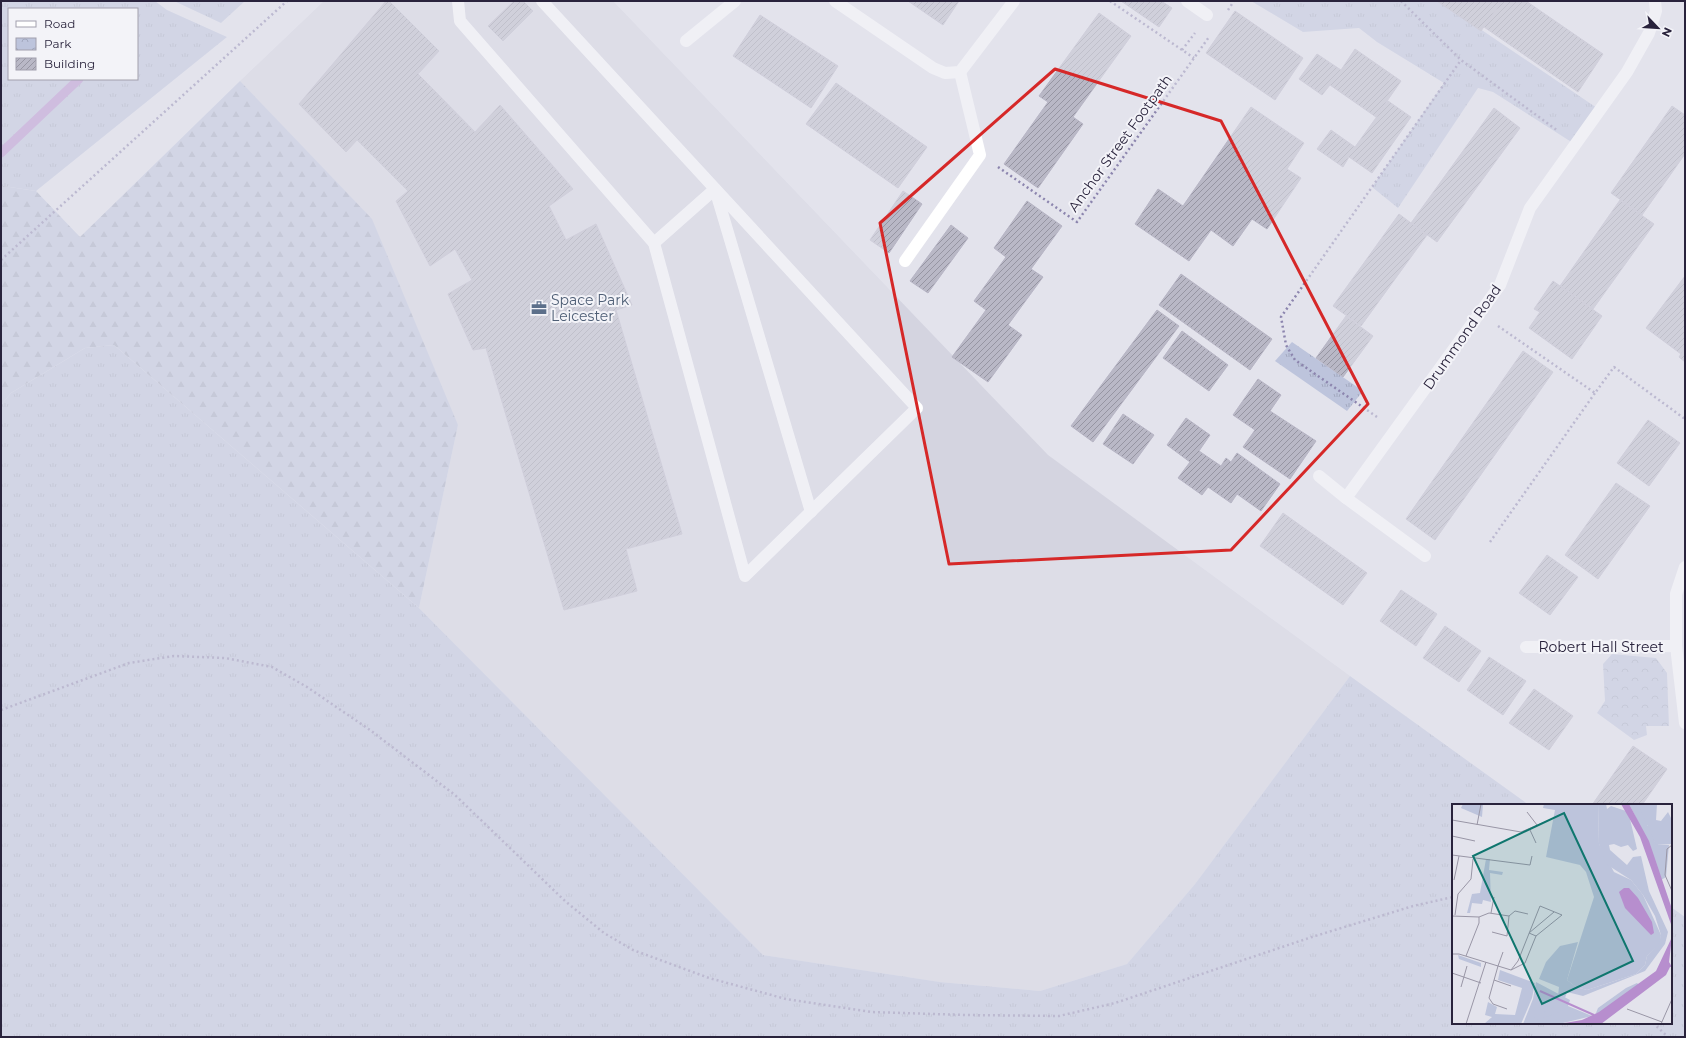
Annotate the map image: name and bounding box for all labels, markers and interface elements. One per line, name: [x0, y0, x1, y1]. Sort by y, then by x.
legend: [8, 8, 138, 80]
north arrow: [1638, 8, 1678, 48]
text: Road: [44, 16, 75, 31]
text: N: [1659, 25, 1675, 39]
text: Park: [44, 36, 72, 51]
text: Building: [44, 56, 95, 71]
street label: Anchor Street Footpath: [1064, 71, 1176, 215]
street label: Drummond Road: [1419, 281, 1505, 393]
place label: Space Park Leicester: [551, 291, 630, 325]
office icon: Space Park Leicester: [530, 299, 548, 317]
street label: Robert Hall Street: [1538, 638, 1664, 656]
inset map: [1452, 804, 1672, 1024]

